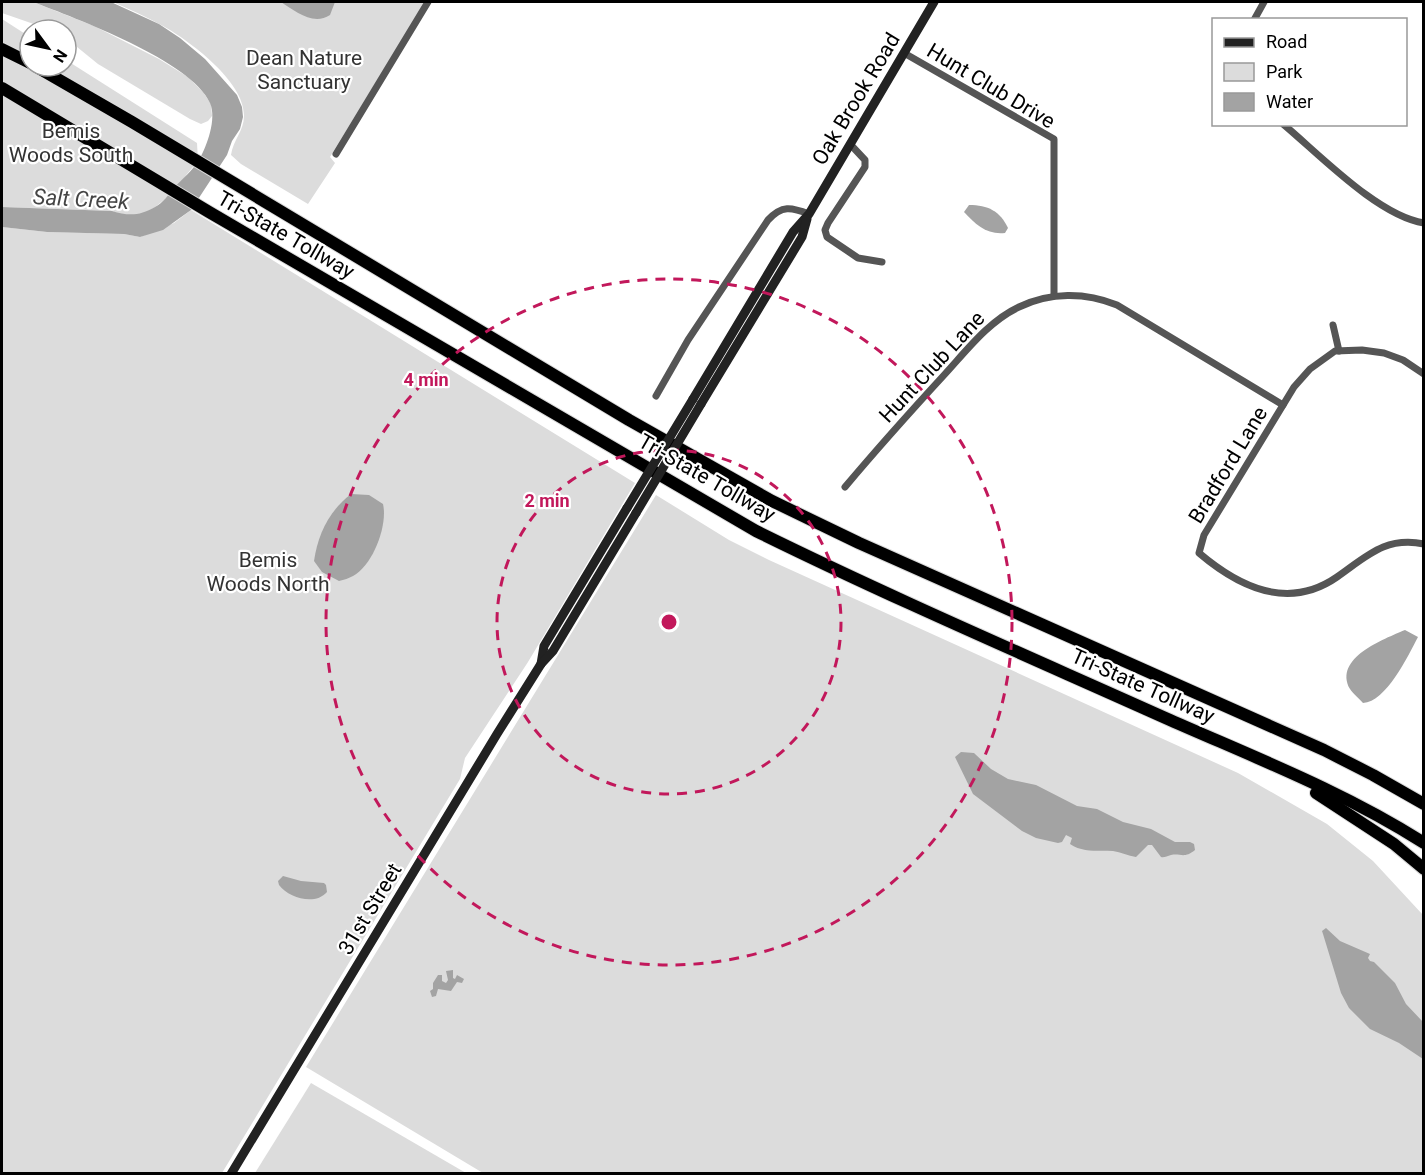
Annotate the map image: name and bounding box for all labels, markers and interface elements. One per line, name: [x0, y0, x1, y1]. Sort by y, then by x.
north arrow: [18, 18, 78, 78]
legend: [1212, 18, 1407, 126]
street label: Oak Brook Road: [807, 29, 905, 169]
text: Road: [1266, 31, 1307, 52]
street label: Hunt Club Drive: [923, 38, 1059, 134]
text: N: [49, 46, 71, 66]
park label: Dean Nature Sanctuary: [246, 46, 362, 94]
text: Park: [1266, 61, 1303, 82]
text: Water: [1266, 91, 1313, 112]
park label: Bemis Woods South: [9, 119, 133, 167]
water label: Salt Creek: [32, 184, 131, 214]
street label: Tri-State Tollway: [213, 186, 359, 284]
street label: Hunt Club Lane: [874, 307, 990, 427]
text: 4 min: [403, 369, 449, 390]
street label: Bradford Lane: [1184, 402, 1272, 528]
street label: Tri-State Tollway: [634, 429, 780, 527]
text: 2 min: [524, 490, 570, 511]
park label: Bemis Woods North: [206, 548, 330, 596]
centre of rings: [659, 612, 679, 632]
street label: Tri-State Tollway: [1068, 644, 1218, 728]
street label: 31st Street: [333, 859, 407, 959]

